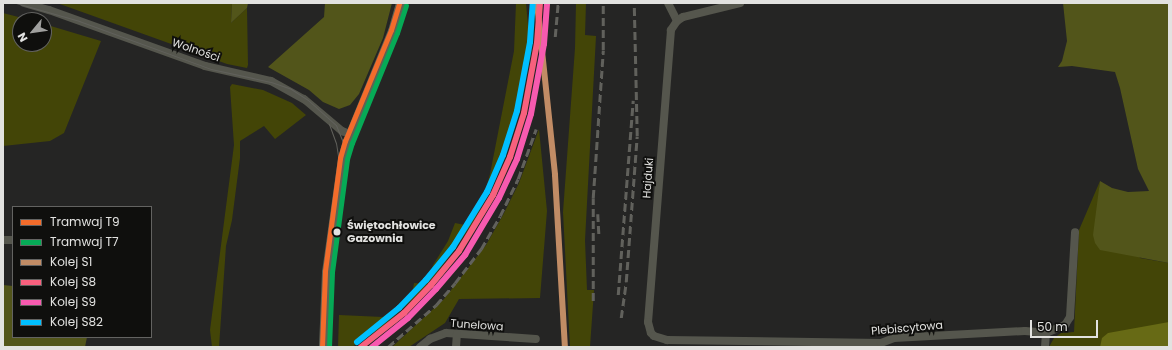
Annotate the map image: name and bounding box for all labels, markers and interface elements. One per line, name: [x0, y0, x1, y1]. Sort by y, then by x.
north arrow: [12, 12, 52, 52]
text: N: [13, 30, 31, 45]
street label: Wolności: [170, 36, 222, 64]
street label: Hajduki: [640, 157, 656, 199]
legend: [12, 206, 152, 338]
text: Tramwaj T9: [50, 213, 120, 230]
place label: Świętochłowice Gazownia: [347, 219, 436, 245]
marker: Świętochłowice Gazownia: [330, 225, 344, 239]
text: Tramwaj T7: [50, 233, 119, 250]
text: Kolej S1: [50, 253, 92, 270]
text: Kolej S8: [50, 273, 96, 290]
text: Kolej S9: [50, 293, 96, 310]
scale bar: [1032, 312, 1100, 338]
text: Kolej S82: [50, 313, 103, 330]
street label: Tunelowa: [450, 317, 504, 333]
street label: Plebiscytowa: [870, 318, 944, 338]
text: 50 m: [1037, 318, 1068, 335]

